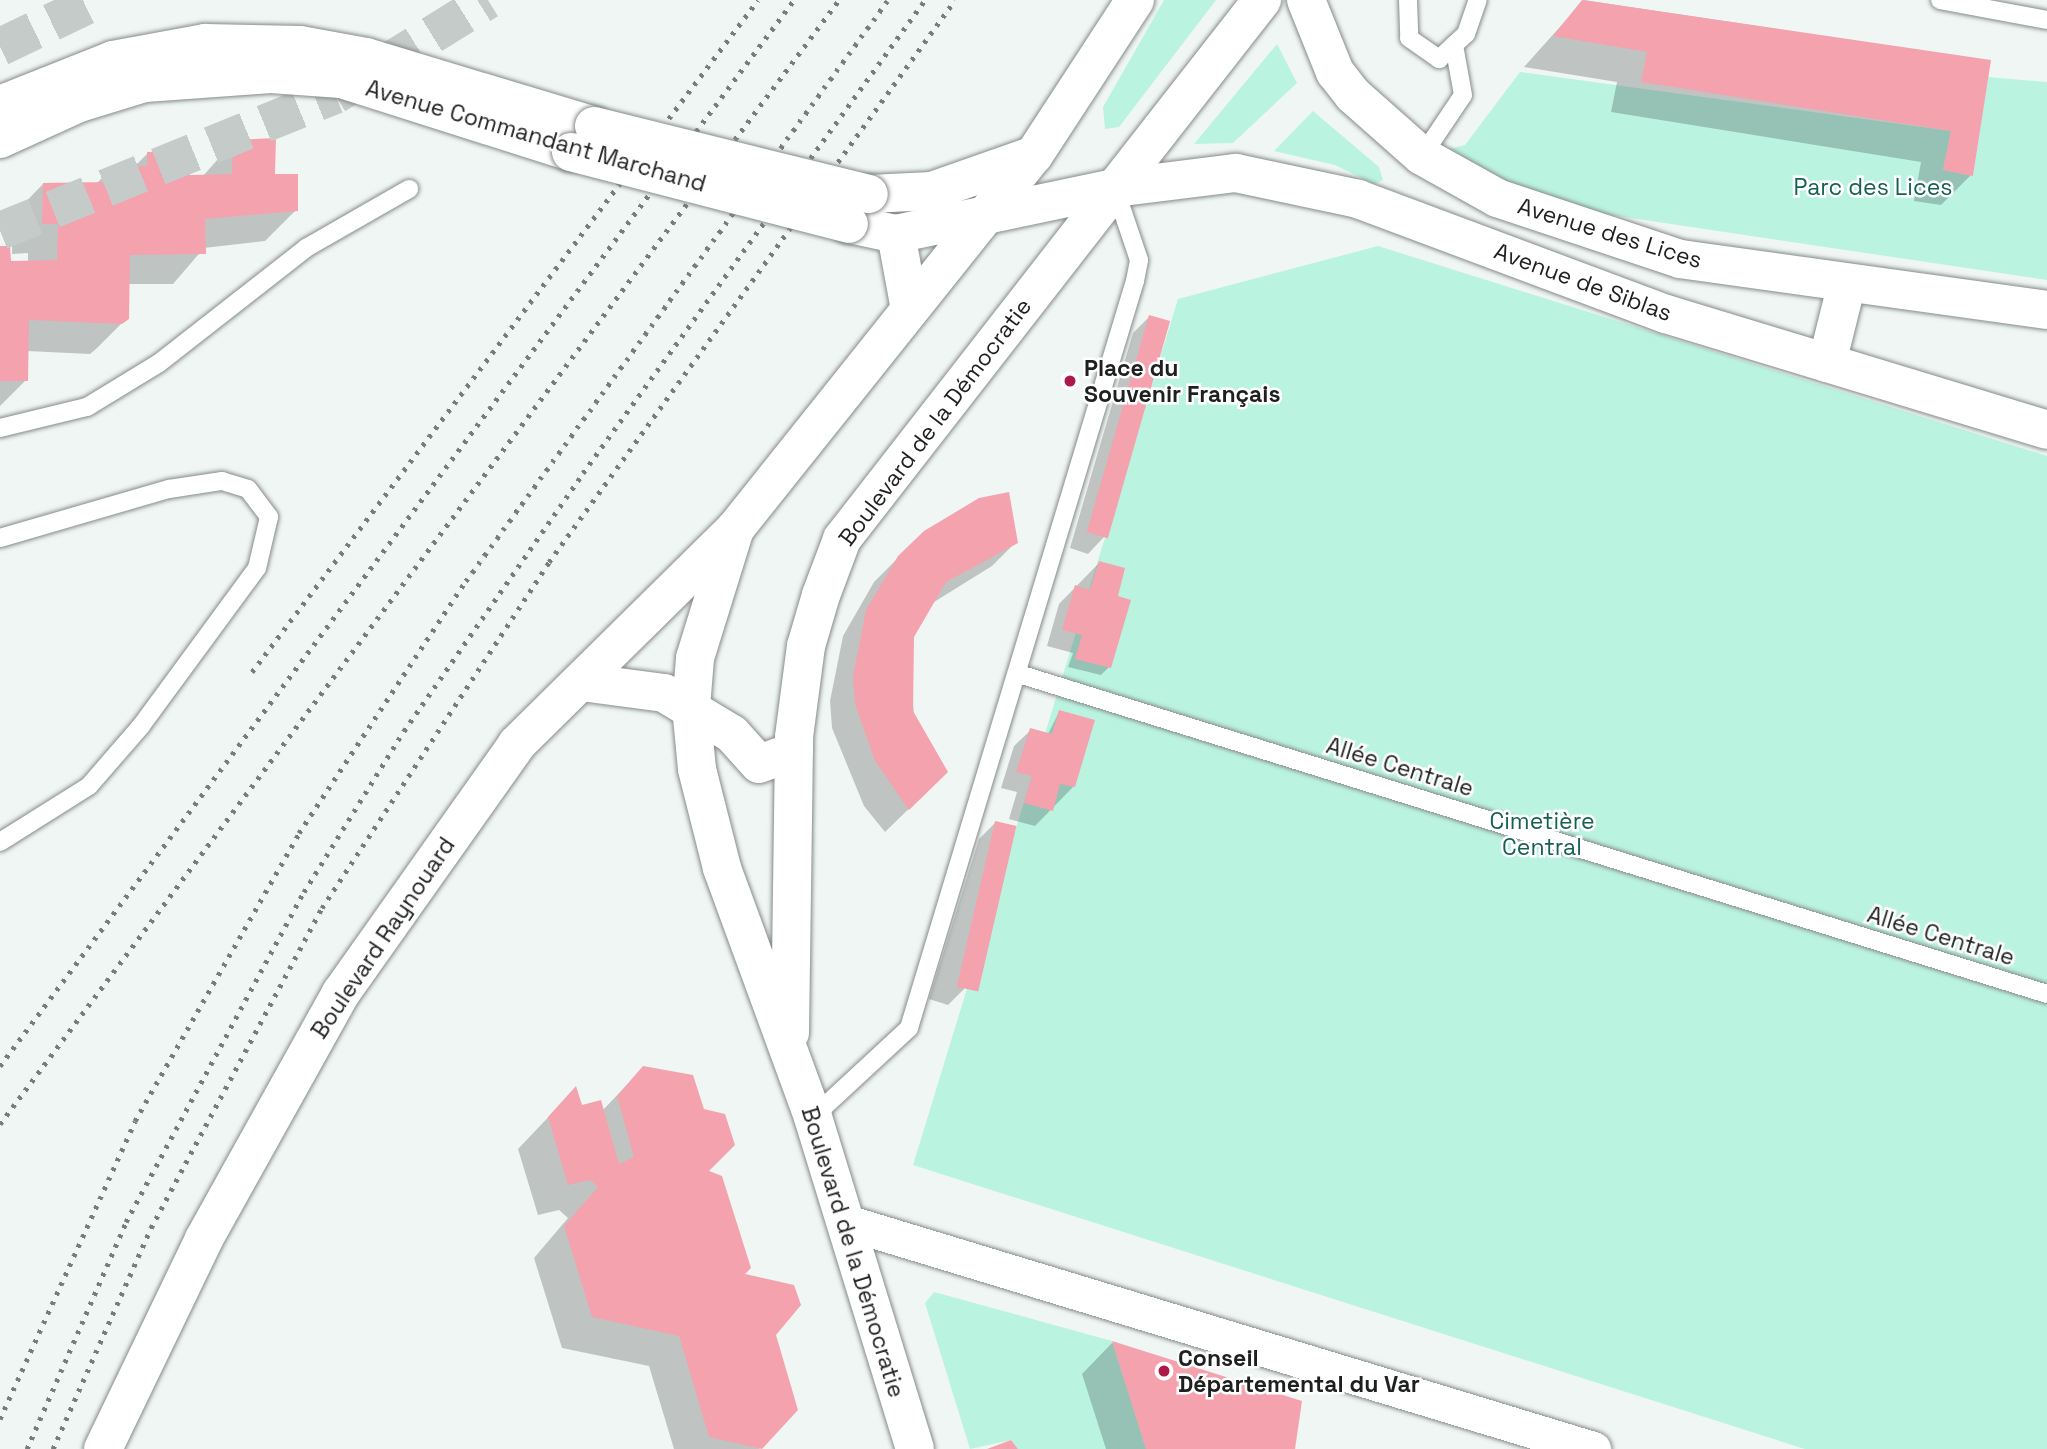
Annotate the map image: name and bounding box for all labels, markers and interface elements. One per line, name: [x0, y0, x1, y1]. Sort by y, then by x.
street label: Avenue Commandant Marchand: [363, 74, 709, 198]
park label: Parc des Lices: [1794, 173, 1952, 201]
street label: Avenue des Lices: [1515, 192, 1705, 274]
street label: Avenue de Siblas: [1490, 237, 1676, 327]
street label: Boulevard de la Démocratie: [833, 293, 1037, 551]
place label: Place du Souvenir Français: [1084, 354, 1280, 408]
marker: Place du Souvenir Français: [1062, 373, 1078, 389]
street label: Allée Centrale: [1323, 732, 1477, 802]
park label: Cimetière Central: [1489, 807, 1595, 861]
street label: Boulevard Raynouard: [305, 832, 461, 1044]
street label: Allée Centrale: [1864, 901, 2018, 971]
street label: Boulevard de la Démocratie: [796, 1103, 910, 1401]
place label: Conseil Départemental du Var: [1178, 1344, 1420, 1398]
marker: Conseil Départemental du Var: [1156, 1363, 1172, 1379]

